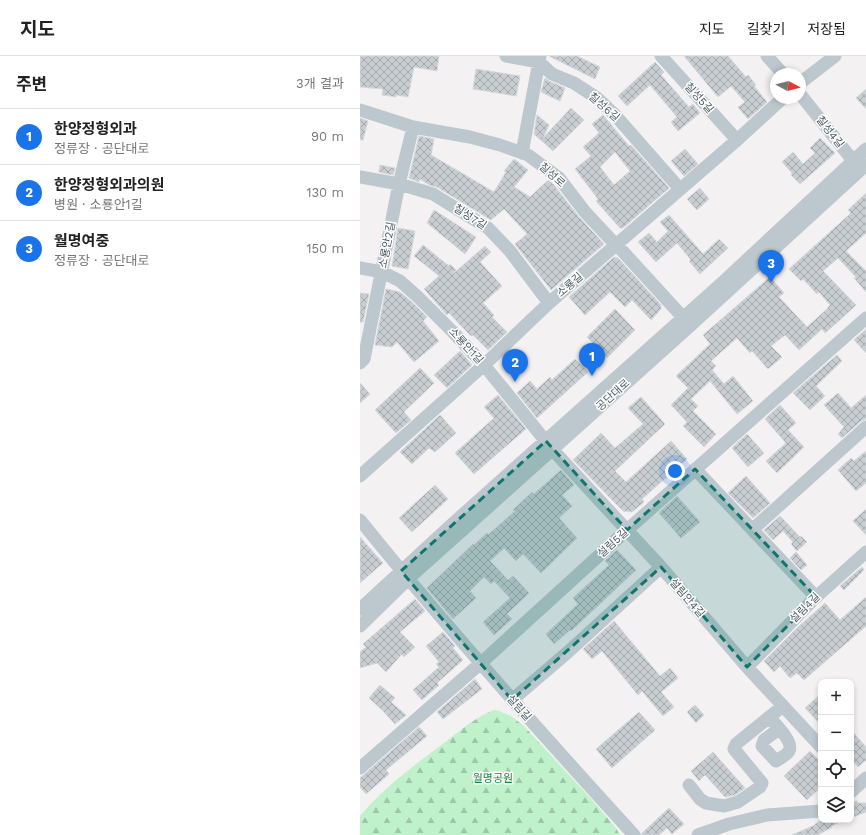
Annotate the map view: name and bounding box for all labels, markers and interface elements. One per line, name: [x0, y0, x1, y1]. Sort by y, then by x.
text: 지도: [20, 18, 55, 41]
text: 지도: [699, 21, 725, 37]
text: 길찾기: [747, 21, 785, 37]
text: 저장됨: [807, 21, 846, 37]
north arrow: [770, 68, 806, 104]
text: 주변: [16, 74, 47, 94]
text: 3개 결과: [296, 76, 344, 91]
street label: 칠성5길: [682, 80, 716, 116]
street label: 칠성6길: [586, 90, 622, 124]
street label: 칠성4길: [813, 113, 847, 151]
text: 한양정형외과: [54, 120, 137, 138]
text: 1: [26, 129, 32, 144]
text: 90 m: [311, 129, 344, 144]
text: 정류장 · 공단대로: [54, 141, 150, 156]
street label: 칠성로: [536, 160, 568, 190]
text: 한양정형외과의원: [54, 176, 164, 194]
text: 2: [25, 185, 33, 200]
text: 130 m: [306, 185, 344, 200]
text: 병원 · 소룡안1길: [54, 197, 143, 212]
street label: 칠성7길: [451, 202, 489, 232]
street label: 소룡안2길: [376, 221, 398, 269]
text: 월명여중: [54, 232, 109, 250]
text: 3: [25, 241, 33, 256]
text: 150 m: [306, 241, 344, 256]
pin: 3: [758, 250, 784, 283]
text: 정류장 · 공단대로: [54, 253, 150, 268]
street label: 소룡길: [554, 270, 586, 300]
street label: 소룡안1길: [446, 325, 486, 367]
pin: 1: [579, 343, 605, 376]
pin: 2: [502, 349, 528, 382]
street label: 공단대로: [594, 377, 632, 413]
your location: [665, 461, 685, 481]
street label: 설림5길: [595, 526, 631, 560]
street label: 설림안4길: [667, 576, 707, 620]
street label: 설림4길: [787, 590, 823, 626]
map controls: [818, 679, 854, 823]
button: +: [818, 679, 854, 715]
street label: 설림길: [504, 692, 534, 724]
button: −: [818, 715, 854, 751]
button: locate: [818, 751, 854, 787]
park label: 월명공원: [473, 772, 513, 785]
button: layers: [818, 787, 854, 823]

